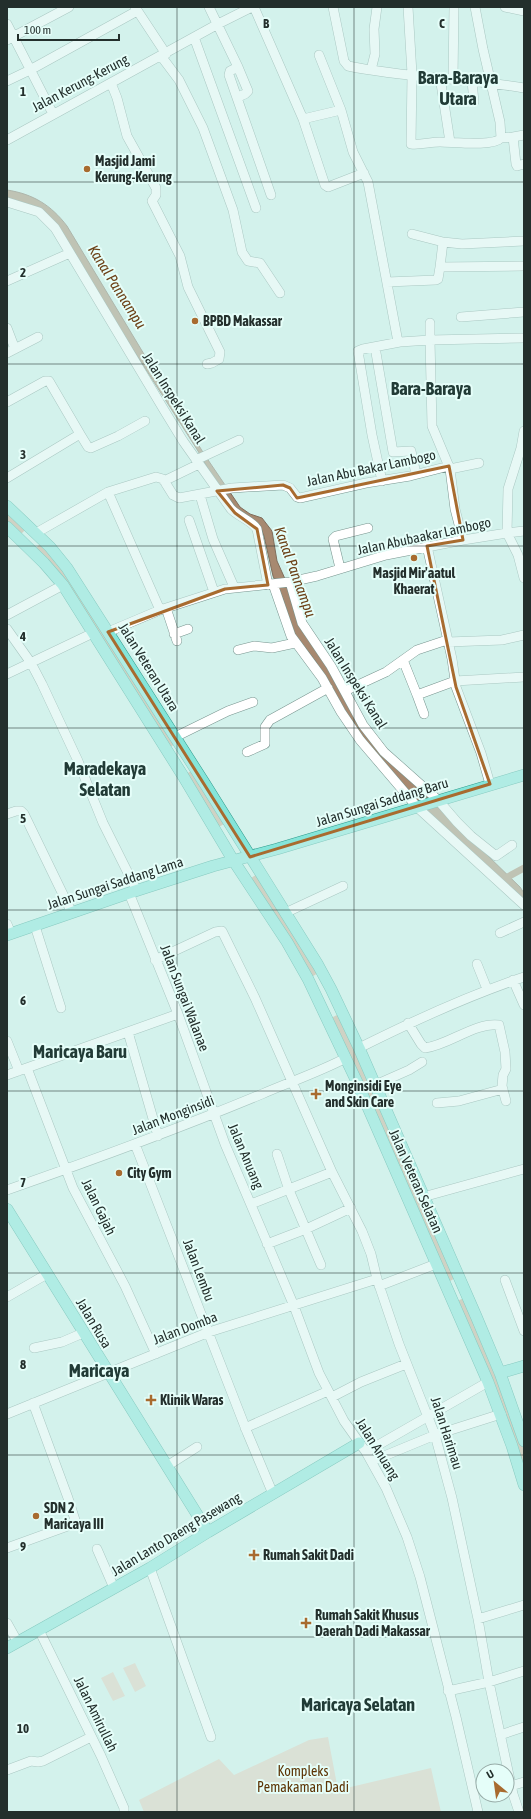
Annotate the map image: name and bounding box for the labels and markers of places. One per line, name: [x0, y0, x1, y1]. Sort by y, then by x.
place label: Masjid Jami Kerung-Kerung: [95, 153, 173, 185]
marker: Masjid Jami Kerung-Kerung: [82, 164, 92, 174]
place label: BPBD Makassar: [203, 313, 283, 329]
marker: BPBD Makassar: [190, 316, 200, 326]
marker: Masjid Mir'aatul Khaerat: [409, 553, 419, 563]
place label: Masjid Mir'aatul Khaerat: [373, 565, 455, 597]
place label: Monginsidi Eye and Skin Care: [325, 1078, 402, 1110]
marker: Monginsidi Eye and Skin Care: [310, 1088, 322, 1100]
place label: City Gym: [127, 1165, 172, 1181]
marker: City Gym: [114, 1168, 124, 1178]
place label: Klinik Waras: [160, 1392, 223, 1408]
marker: Klinik Waras: [145, 1394, 157, 1406]
place label: SDN 2 Maricaya III: [44, 1500, 104, 1532]
marker: SDN 2 Maricaya III: [31, 1511, 41, 1521]
place label: Rumah Sakit Dadi: [263, 1547, 354, 1563]
marker: Rumah Sakit Dadi: [248, 1549, 260, 1561]
place label: Rumah Sakit Khusus Daerah Dadi Makassar: [315, 1607, 431, 1639]
marker: Rumah Sakit Khusus Daerah Dadi Makassar: [300, 1617, 312, 1629]

